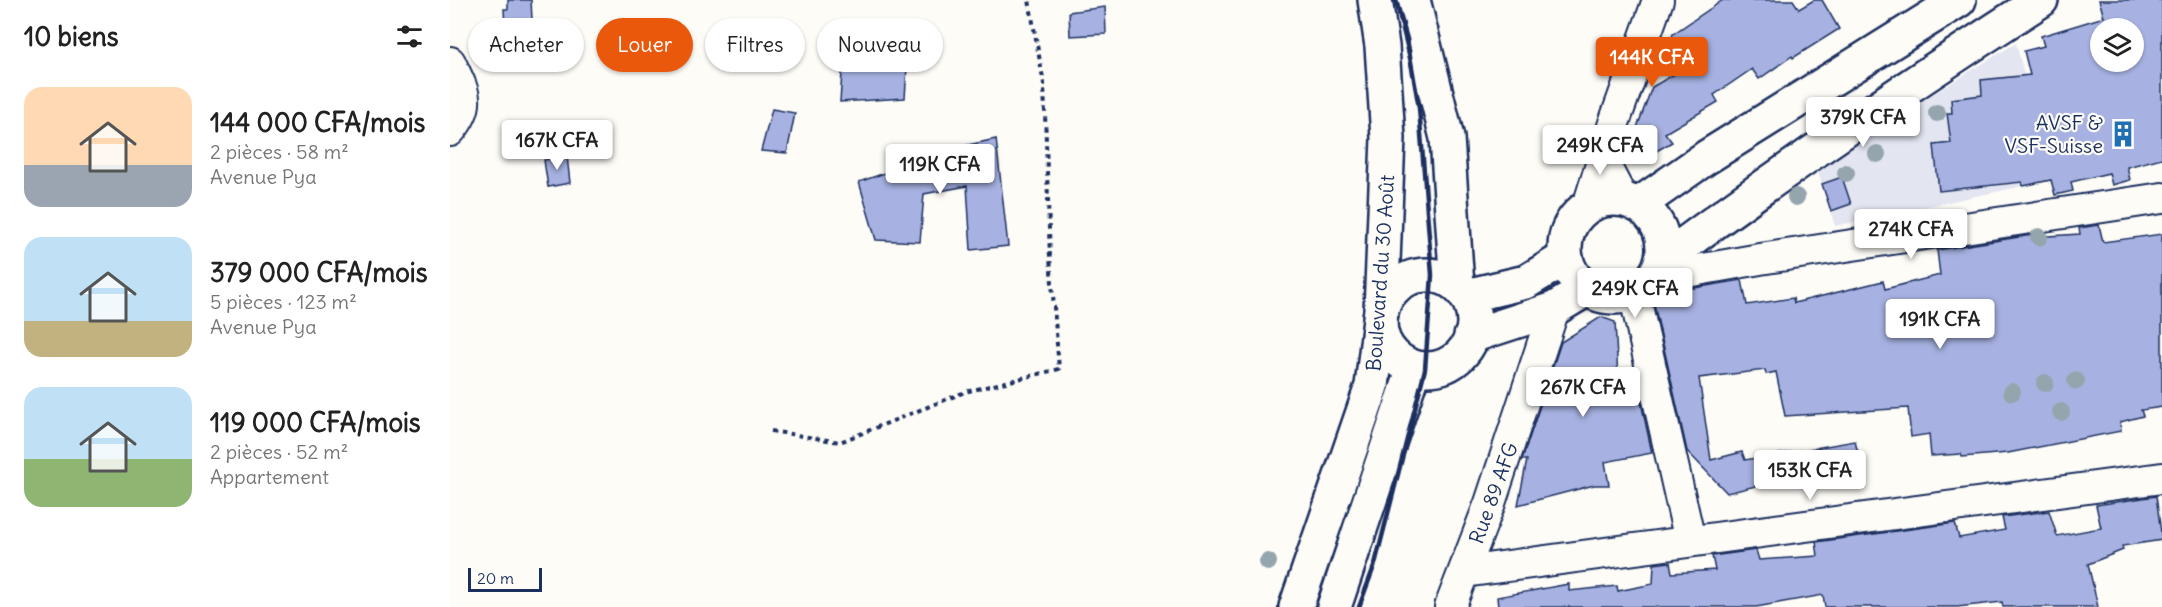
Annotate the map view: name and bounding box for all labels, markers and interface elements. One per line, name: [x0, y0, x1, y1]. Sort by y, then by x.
chip: Acheter: [468, 18, 584, 72]
chip: Louer: [596, 18, 693, 72]
chip: Filtres: [705, 18, 805, 72]
chip: Nouveau: [817, 18, 943, 72]
map controls: [2090, 18, 2144, 72]
button: layers: [2090, 18, 2144, 72]
text: 10 biens: [24, 20, 119, 53]
icon: filters: [393, 20, 426, 53]
pin: 144K CFA: [1590, 37, 1714, 88]
text: 144K CFA: [1610, 44, 1694, 69]
pin: 379K CFA: [1801, 97, 1925, 148]
text: 379K CFA: [1820, 104, 1906, 129]
text: 144 000 CFA/mois: [210, 106, 425, 139]
place label: AVSF & VSF-Suisse: [2005, 110, 2103, 158]
icon: home: [72, 111, 144, 183]
building icon: AVSF & VSF-Suisse: [2108, 119, 2138, 149]
pin: 167K CFA: [495, 120, 619, 171]
pin: 249K CFA: [1538, 125, 1662, 176]
text: 167K CFA: [516, 127, 598, 152]
text: 249K CFA: [1556, 132, 1644, 157]
text: 2 pièces · 58 m²: [210, 139, 349, 164]
pin: 119K CFA: [878, 144, 1002, 195]
text: 119K CFA: [900, 151, 980, 176]
text: Avenue Pya: [210, 164, 317, 189]
street label: Boulevard du 30 Août: [1361, 174, 1399, 372]
pin: 274K CFA: [1849, 209, 1973, 260]
text: 274K CFA: [1868, 216, 1954, 241]
text: 379 000 CFA/mois: [210, 256, 428, 289]
icon: home: [72, 261, 144, 333]
pin: 249K CFA: [1573, 268, 1697, 319]
text: 249K CFA: [1591, 275, 1679, 300]
text: 5 pièces · 123 m²: [210, 289, 357, 314]
pin: 191K CFA: [1878, 299, 2002, 350]
text: 191K CFA: [1900, 306, 1980, 331]
text: Avenue Pya: [210, 314, 317, 339]
pin: 267K CFA: [1521, 367, 1645, 418]
text: 267K CFA: [1540, 374, 1626, 399]
text: 119 000 CFA/mois: [210, 406, 421, 439]
icon: home: [72, 411, 144, 483]
text: 2 pièces · 52 m²: [210, 439, 348, 464]
street label: Rue 89 AFG: [1463, 439, 1523, 547]
pin: 153K CFA: [1748, 450, 1872, 501]
text: 153K CFA: [1768, 457, 1852, 482]
text: Appartement: [210, 464, 329, 489]
scale bar: [468, 565, 542, 592]
text: 20 m: [477, 568, 514, 588]

